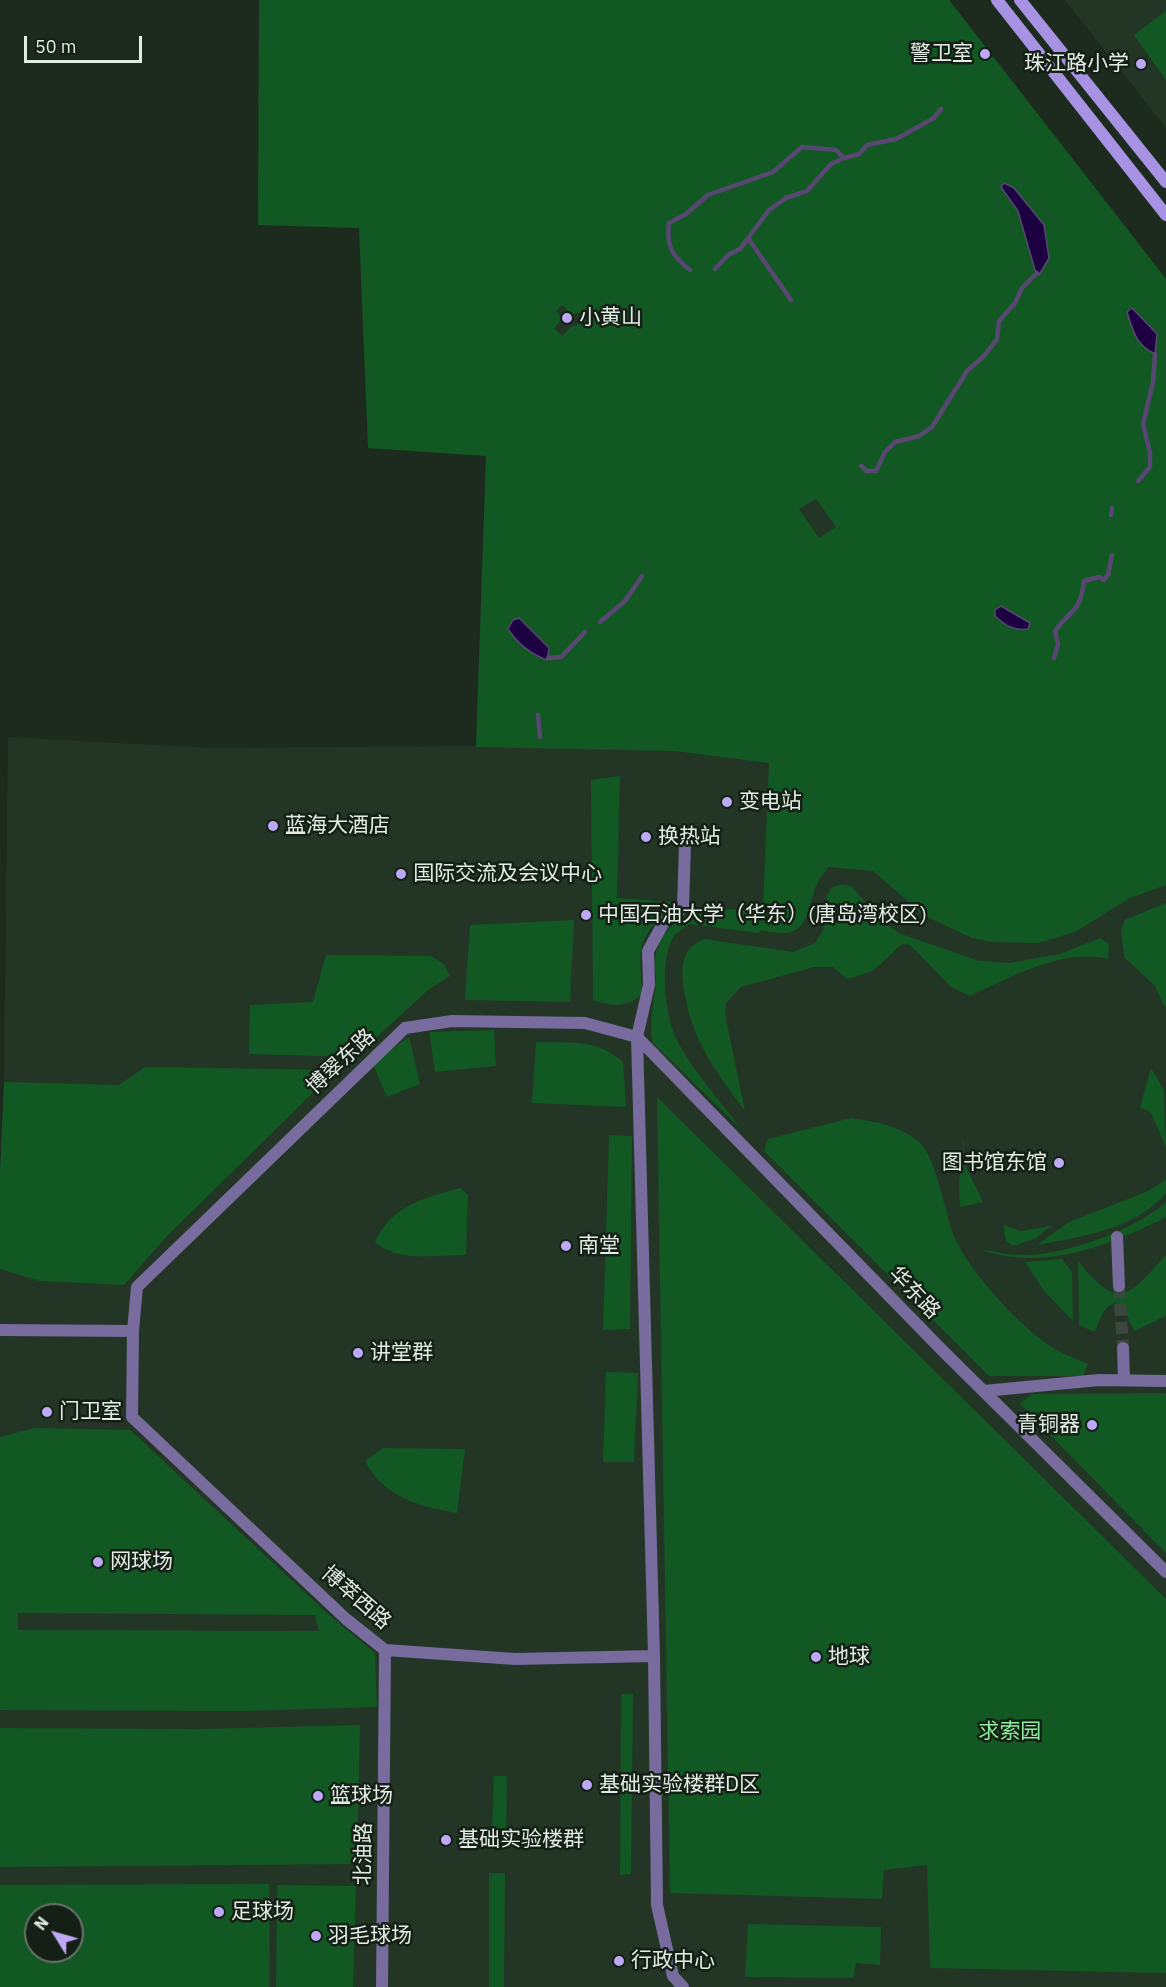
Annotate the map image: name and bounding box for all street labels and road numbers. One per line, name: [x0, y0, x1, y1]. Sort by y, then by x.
street label: 博翠东路: [302, 1024, 380, 1100]
street label: 华东路: [883, 1262, 945, 1324]
street label: 博萃西路: [316, 1561, 396, 1635]
street label: 北油路: [351, 1822, 377, 1886]

